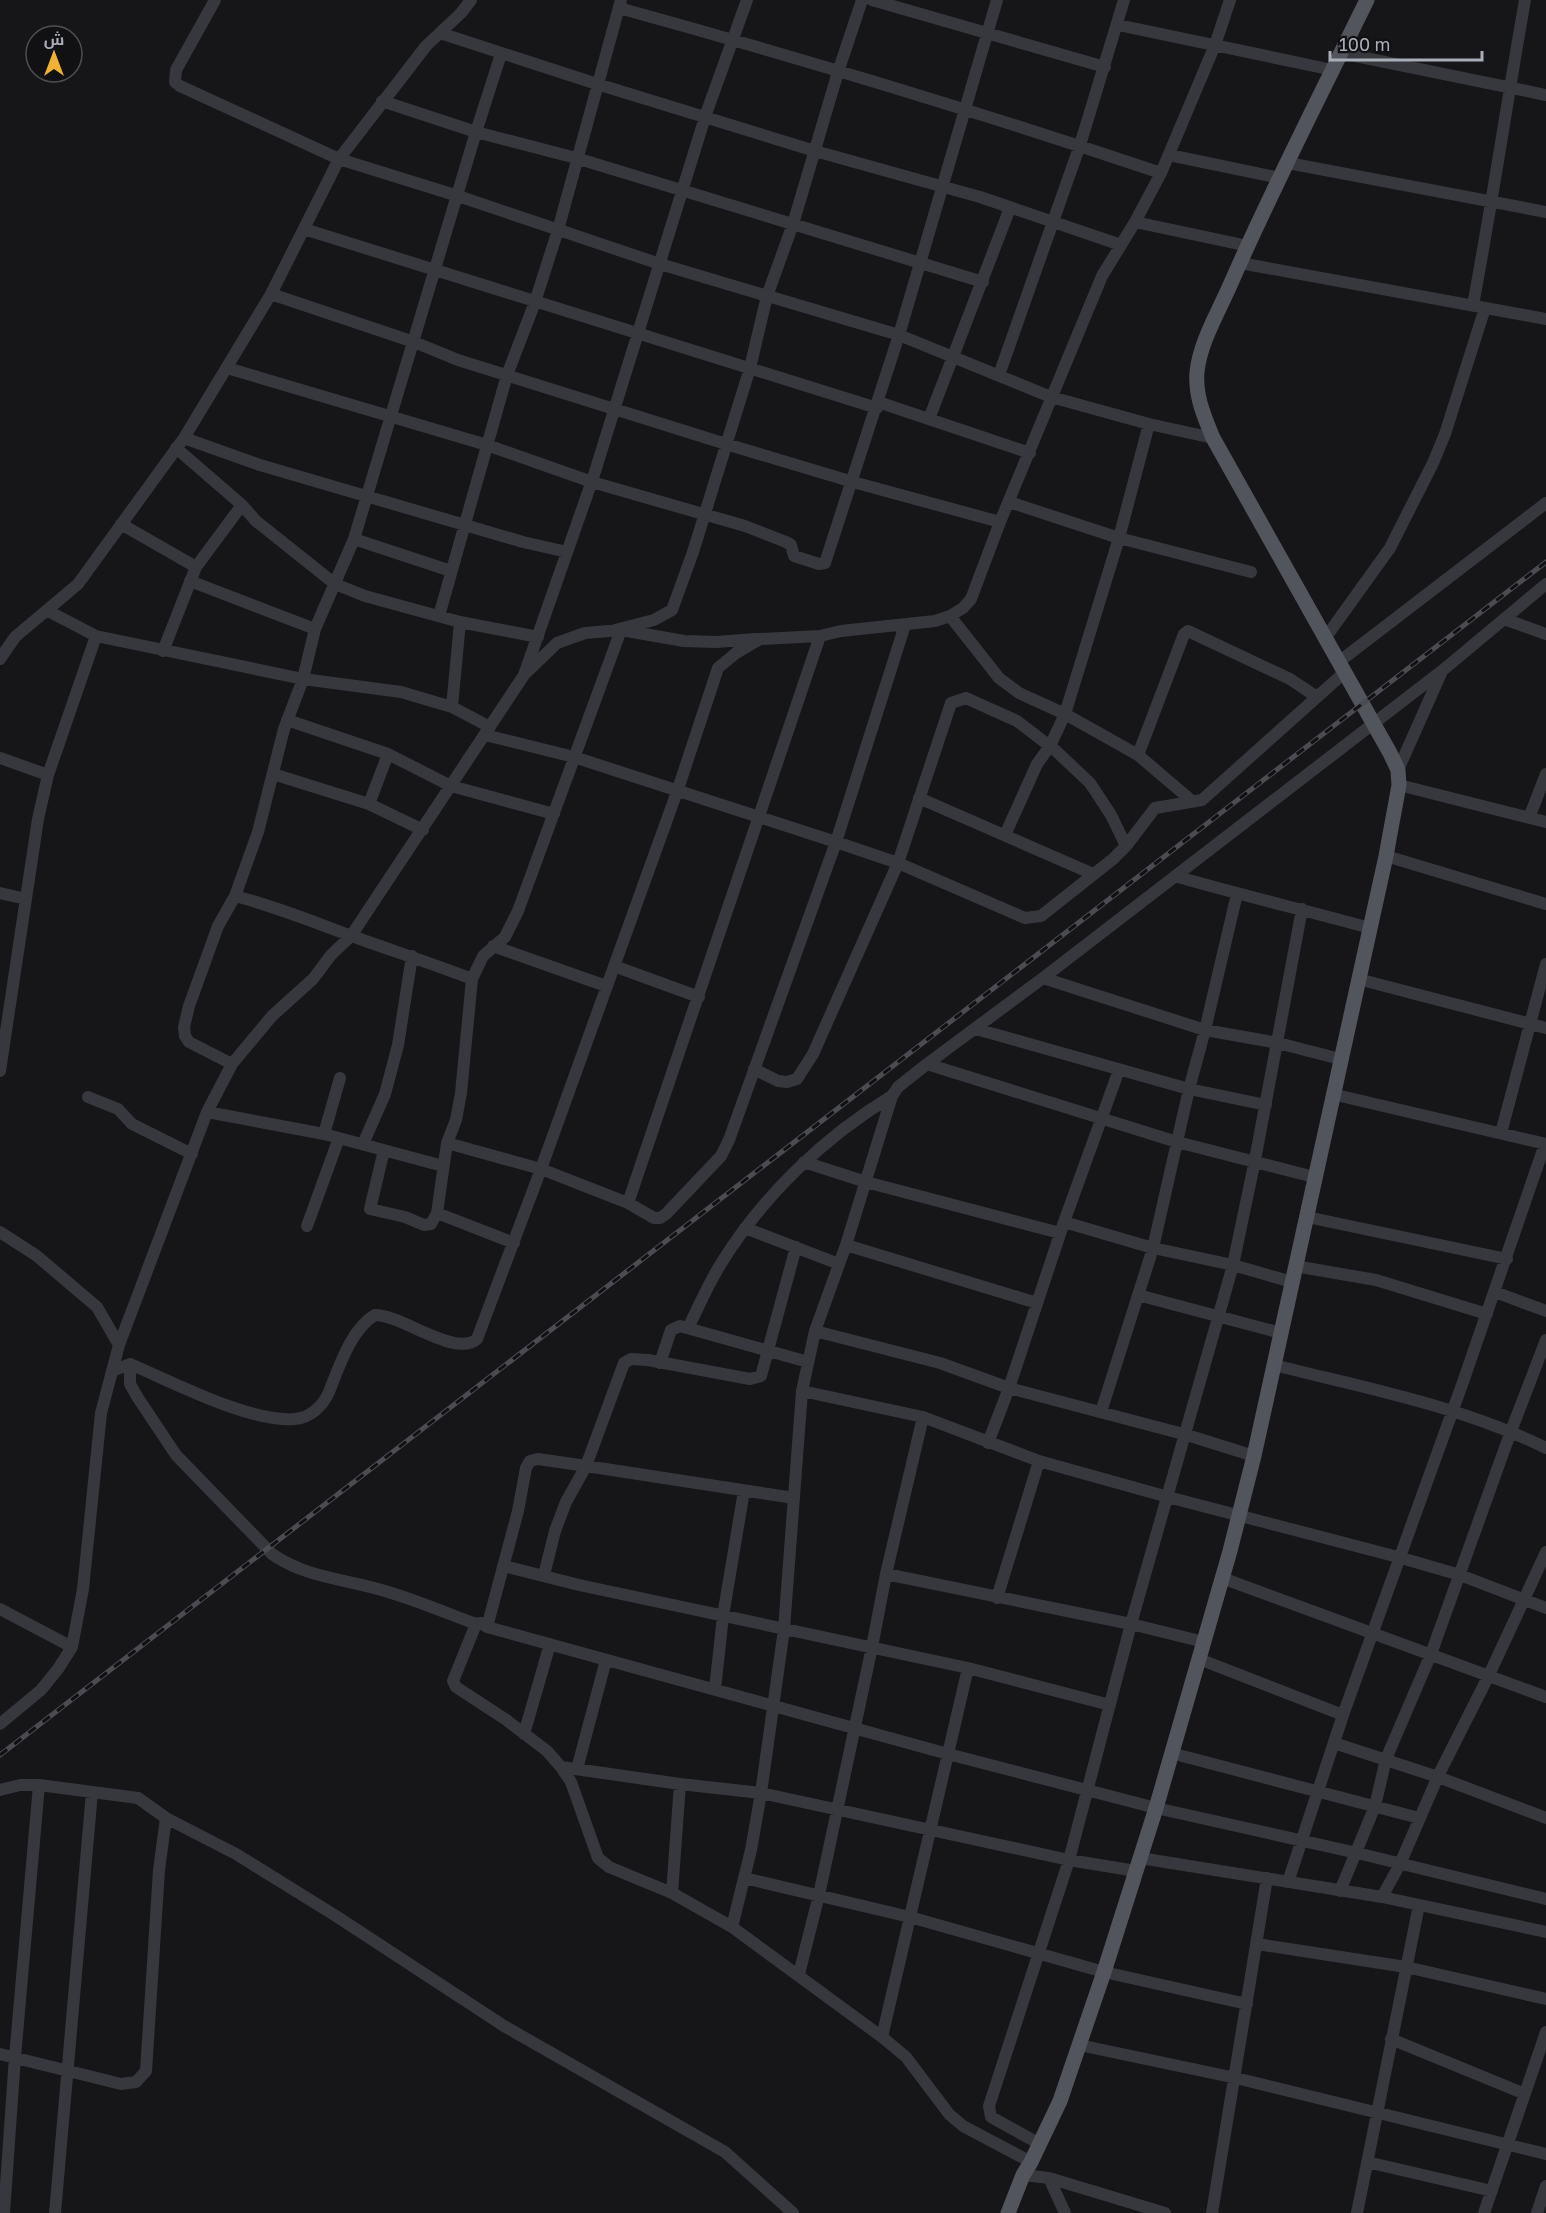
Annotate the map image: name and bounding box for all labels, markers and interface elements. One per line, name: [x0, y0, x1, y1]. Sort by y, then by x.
north arrow: [24, 24, 84, 84]
scale bar: [1330, 24, 1482, 62]
text: ش: [44, 29, 64, 49]
text: 100 m: [1339, 33, 1390, 55]

